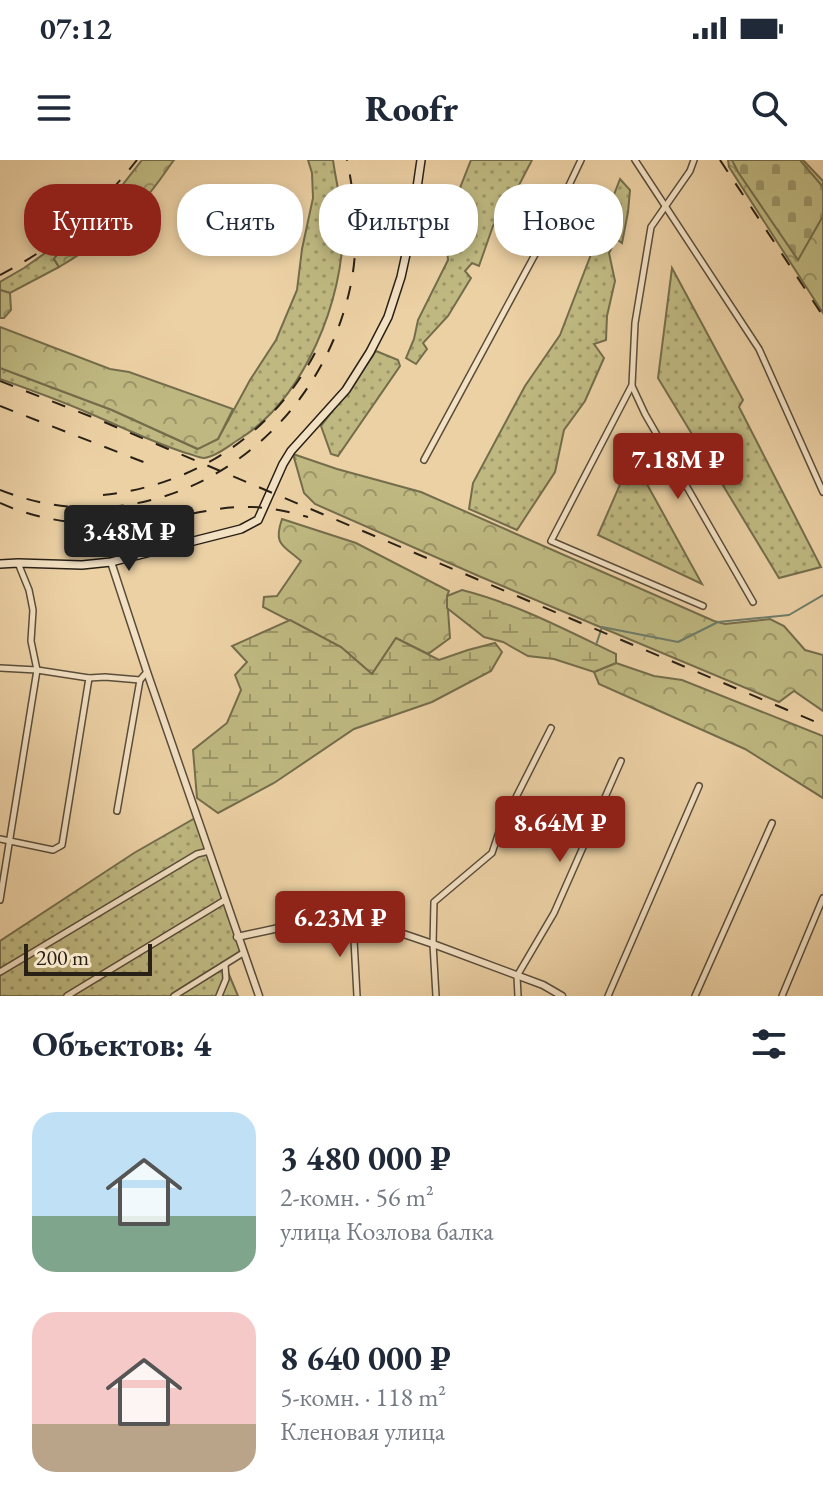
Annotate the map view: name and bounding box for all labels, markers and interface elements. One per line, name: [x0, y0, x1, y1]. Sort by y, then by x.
text: 07:12: [40, 9, 112, 48]
text: Roofr: [365, 85, 458, 132]
icon: menu: [32, 86, 76, 130]
icon: search: [747, 86, 791, 130]
chip: Купить: [24, 184, 161, 256]
chip: Снять: [177, 184, 303, 256]
chip: Фильтры: [319, 184, 478, 256]
chip: Новое: [494, 184, 623, 256]
pin: 7.18M ₽: [604, 433, 752, 501]
text: 7.18M ₽: [631, 442, 725, 476]
pin: 3.48M ₽: [55, 505, 203, 573]
text: 3.48M ₽: [82, 514, 176, 548]
pin: 8.64M ₽: [486, 796, 634, 864]
text: 8.64M ₽: [513, 805, 607, 839]
pin: 6.23M ₽: [266, 891, 414, 959]
text: 6.23M ₽: [293, 900, 387, 934]
scale bar: [24, 940, 152, 976]
text: 200 m: [36, 943, 89, 972]
text: Объектов: 4: [32, 1022, 211, 1066]
icon: filters: [747, 1022, 791, 1066]
text: 3 480 000 ₽: [280, 1136, 451, 1180]
icon: home: [96, 1144, 192, 1240]
text: 2-комн. · 56 m²: [280, 1180, 434, 1214]
text: улица Козлова балка: [280, 1214, 494, 1248]
text: 8 640 000 ₽: [280, 1336, 451, 1380]
icon: home: [96, 1344, 192, 1440]
text: 5-комн. · 118 m²: [280, 1380, 446, 1414]
text: Кленовая улица: [280, 1414, 445, 1448]

